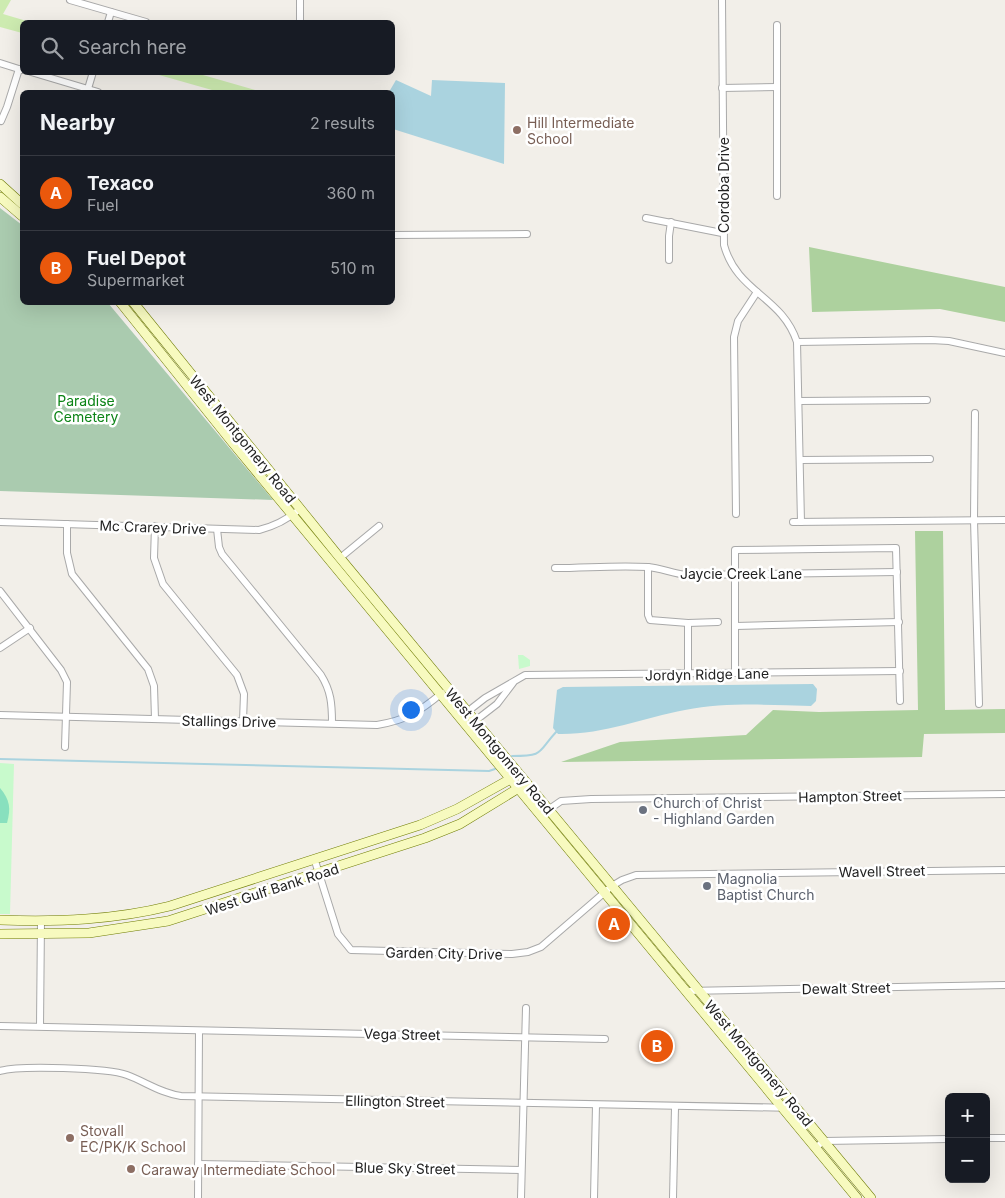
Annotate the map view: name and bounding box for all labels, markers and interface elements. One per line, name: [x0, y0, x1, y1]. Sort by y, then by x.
search box: [20, 20, 395, 75]
icon: search: [38, 34, 66, 62]
text: Search here: [78, 36, 187, 59]
text: Nearby: [40, 110, 115, 135]
text: 2 results: [310, 113, 375, 133]
place label: Hill Intermediate School: [527, 114, 635, 147]
marker: Hill Intermediate School: [511, 124, 523, 136]
street label: Cordoba Drive: [715, 137, 732, 233]
text: Texaco: [87, 172, 154, 195]
text: A: [50, 183, 62, 203]
text: 360 m: [327, 183, 375, 203]
text: Fuel: [87, 195, 119, 215]
text: Fuel Depot: [87, 247, 186, 270]
text: B: [51, 258, 61, 278]
text: 510 m: [330, 258, 375, 278]
text: Supermarket: [87, 270, 184, 290]
street label: West Montgomery Road: [186, 372, 300, 506]
park label: Paradise Cemetery: [54, 392, 119, 425]
street label: Mc Crarey Drive: [99, 517, 207, 537]
street label: Jaycie Creek Lane: [680, 565, 802, 582]
street label: Jordyn Ridge Lane: [645, 664, 769, 684]
street label: West Montgomery Road: [442, 684, 558, 818]
your location: [398, 697, 424, 723]
street label: Stallings Drive: [182, 712, 276, 730]
street label: Hampton Street: [798, 787, 902, 805]
place label: Church of Christ - Highland Garden: [653, 794, 774, 827]
marker: Church of Christ - Highland Garden: [637, 804, 649, 816]
street label: West Gulf Bank Road: [203, 859, 341, 919]
street label: Wavell Street: [838, 862, 926, 880]
place label: Magnolia Baptist Church: [717, 870, 815, 903]
marker: Magnolia Baptist Church: [701, 880, 713, 892]
pin: A: [598, 905, 630, 943]
street label: Garden City Drive: [385, 943, 503, 963]
street label: Dewalt Street: [801, 979, 891, 997]
street label: West Montgomery Road: [701, 996, 817, 1130]
street label: Vega Street: [363, 1025, 441, 1043]
pin: B: [641, 1027, 673, 1065]
street label: Ellington Street: [345, 1092, 446, 1110]
map controls: [945, 1093, 990, 1183]
button: +: [945, 1093, 990, 1138]
place label: Stovall EC/PK/K School: [80, 1122, 186, 1155]
marker: Stovall EC/PK/K School: [64, 1132, 76, 1144]
button: −: [945, 1138, 990, 1183]
street label: Blue Sky Street: [354, 1159, 456, 1177]
place label: Caraway Intermediate School: [141, 1161, 336, 1178]
marker: Caraway Intermediate School: [125, 1163, 137, 1175]

